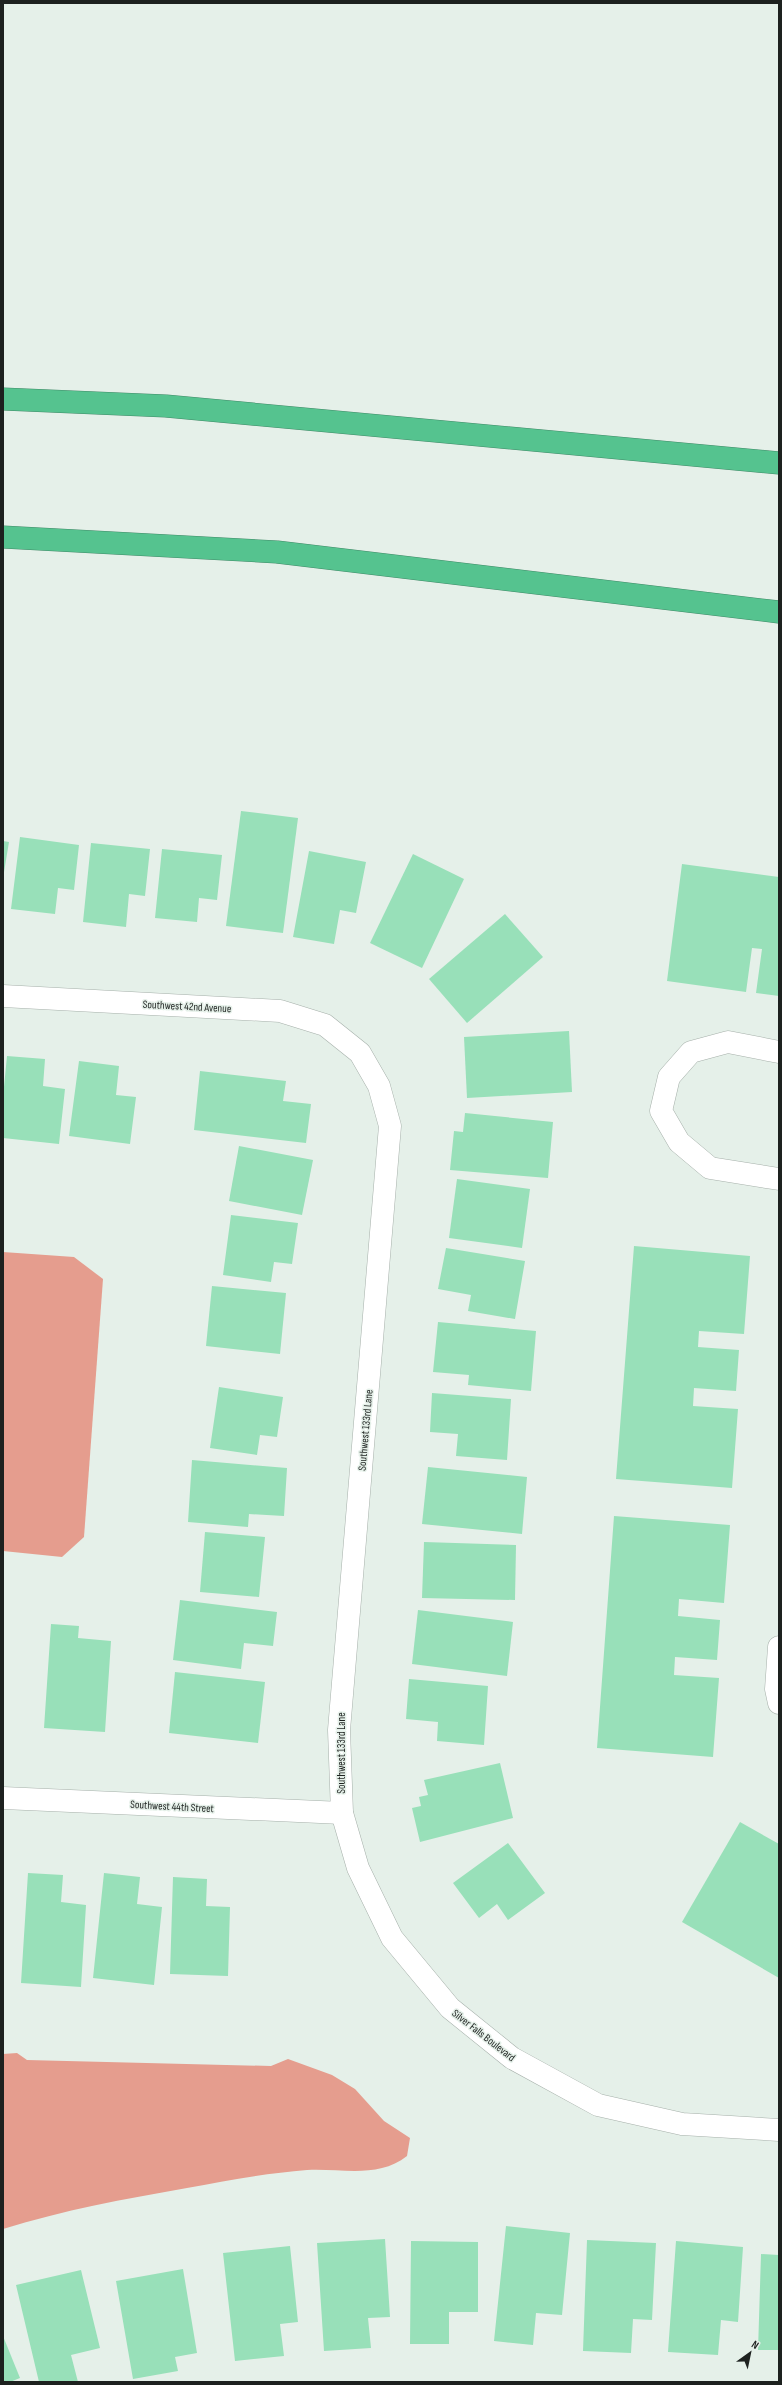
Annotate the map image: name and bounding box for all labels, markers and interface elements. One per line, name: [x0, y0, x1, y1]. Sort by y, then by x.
street label: Southwest 42nd Avenue: [142, 998, 232, 1015]
street label: Southwest 133rd Lane: [355, 1389, 376, 1471]
street label: Southwest 133rd Lane: [335, 1712, 348, 1794]
street label: Southwest 44th Street: [130, 1798, 215, 1815]
street label: Silver Falls Boulevard: [449, 2007, 518, 2064]
north arrow: [730, 2333, 770, 2373]
text: N: [749, 2338, 761, 2352]

